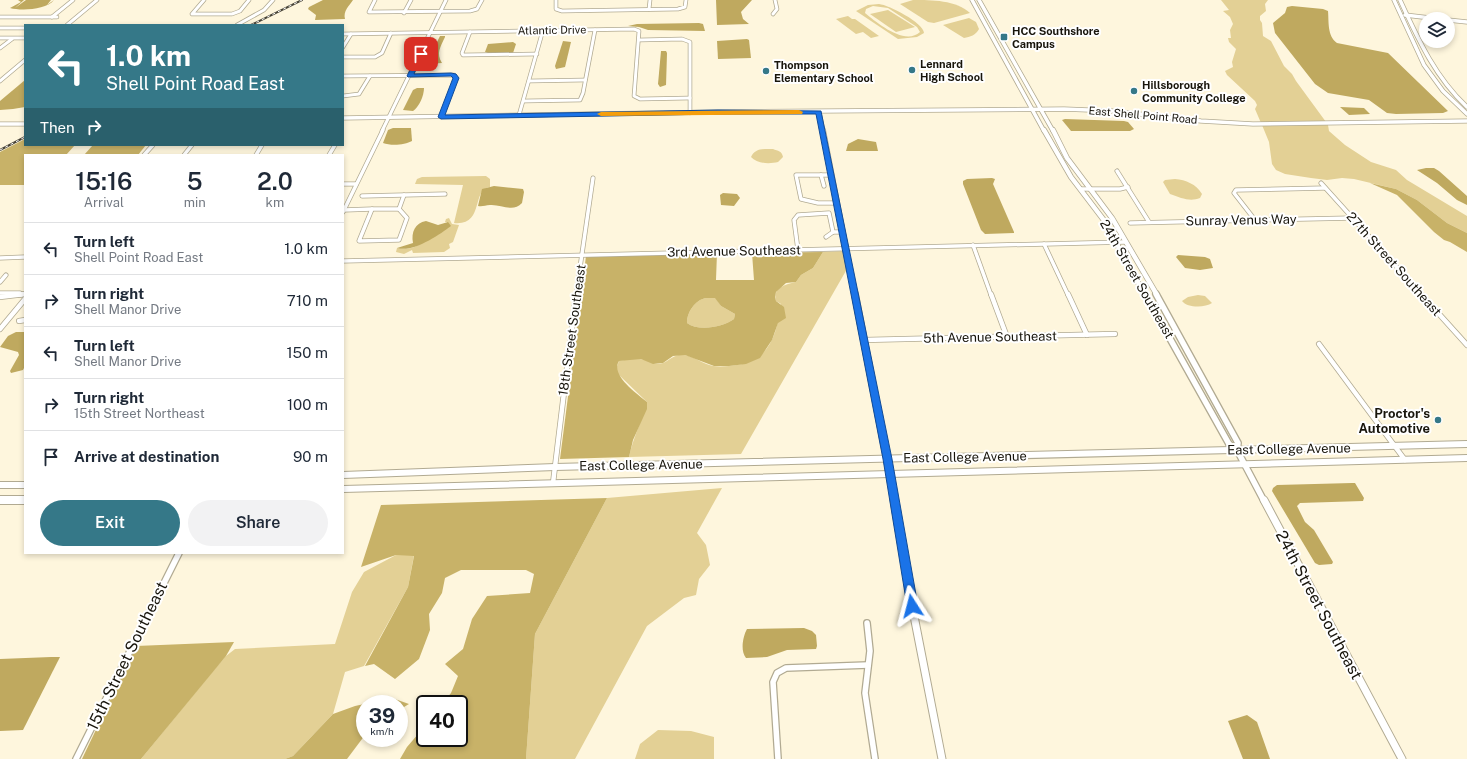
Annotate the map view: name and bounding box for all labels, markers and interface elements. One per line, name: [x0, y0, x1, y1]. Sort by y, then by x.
map controls: [1419, 12, 1455, 48]
button: layers: [1419, 12, 1455, 48]
street label: Atlantic Drive: [517, 23, 587, 37]
place label: HCC Southshore Campus: [1012, 25, 1100, 50]
marker: HCC Southshore Campus: [999, 32, 1009, 42]
pin: [404, 37, 438, 71]
text: 1.0 km: [106, 39, 191, 72]
icon: left: [40, 40, 92, 92]
icon: arrive: [410, 43, 432, 65]
place label: Lennard High School: [920, 58, 984, 83]
place label: Thompson Elementary School: [774, 59, 874, 84]
marker: Lennard High School: [907, 65, 917, 75]
marker: Thompson Elementary School: [761, 66, 771, 76]
text: Shell Point Road East: [106, 73, 285, 94]
place label: Hillsborough Community College: [1142, 79, 1246, 104]
marker: Hillsborough Community College: [1129, 86, 1139, 96]
street label: East Shell Point Road: [1088, 104, 1198, 126]
icon: right: [83, 116, 105, 138]
text: Then: [40, 119, 75, 136]
text: 15:16: [75, 167, 133, 195]
text: 5: [187, 167, 203, 195]
text: 2.0: [257, 167, 293, 195]
text: Arrival: [84, 195, 124, 210]
text: min: [184, 195, 206, 210]
text: km: [266, 195, 284, 210]
street label: 27th Street Southeast: [1343, 209, 1445, 319]
street label: Sunray Venus Way: [1185, 212, 1297, 228]
street label: 24th Street Southeast: [1097, 217, 1177, 341]
text: Turn left: [74, 233, 135, 250]
icon: left: [40, 238, 62, 260]
text: 1.0 km: [284, 240, 328, 257]
street label: 3rd Avenue Southeast: [667, 242, 801, 260]
text: Shell Point Road East: [74, 250, 203, 265]
street label: 18th Street Southeast: [555, 263, 589, 397]
text: Turn right: [74, 285, 144, 302]
icon: right: [40, 290, 62, 312]
text: 710 m: [287, 292, 328, 309]
text: Shell Manor Drive: [74, 302, 181, 317]
street label: 5th Avenue Southeast: [923, 328, 1057, 346]
text: Turn left: [74, 337, 135, 354]
icon: left: [40, 342, 62, 364]
text: 150 m: [286, 344, 328, 361]
text: Shell Manor Drive: [74, 354, 181, 369]
text: Turn right: [74, 389, 144, 406]
icon: right: [40, 394, 62, 416]
text: 100 m: [287, 396, 328, 413]
text: 15th Street Northeast: [74, 406, 205, 421]
place label: Proctor's Automotive: [1358, 406, 1430, 436]
marker: Proctor's Automotive: [1433, 415, 1443, 425]
street label: East College Avenue: [1227, 440, 1351, 458]
icon: arrive: [40, 446, 62, 468]
text: Arrive at destination: [74, 448, 219, 465]
text: 90 m: [293, 448, 328, 465]
street label: East College Avenue: [903, 448, 1027, 466]
street label: East College Avenue: [579, 456, 703, 474]
button: Exit: [40, 500, 180, 546]
button: Share: [188, 500, 328, 546]
street label: 24th Street Southeast: [1272, 527, 1366, 683]
street label: 15th Street Southeast: [83, 579, 171, 733]
position arrow: [891, 585, 933, 627]
speed limit sign: 40: [416, 695, 468, 747]
text: 39: [369, 704, 395, 728]
text: km/h: [370, 725, 394, 737]

